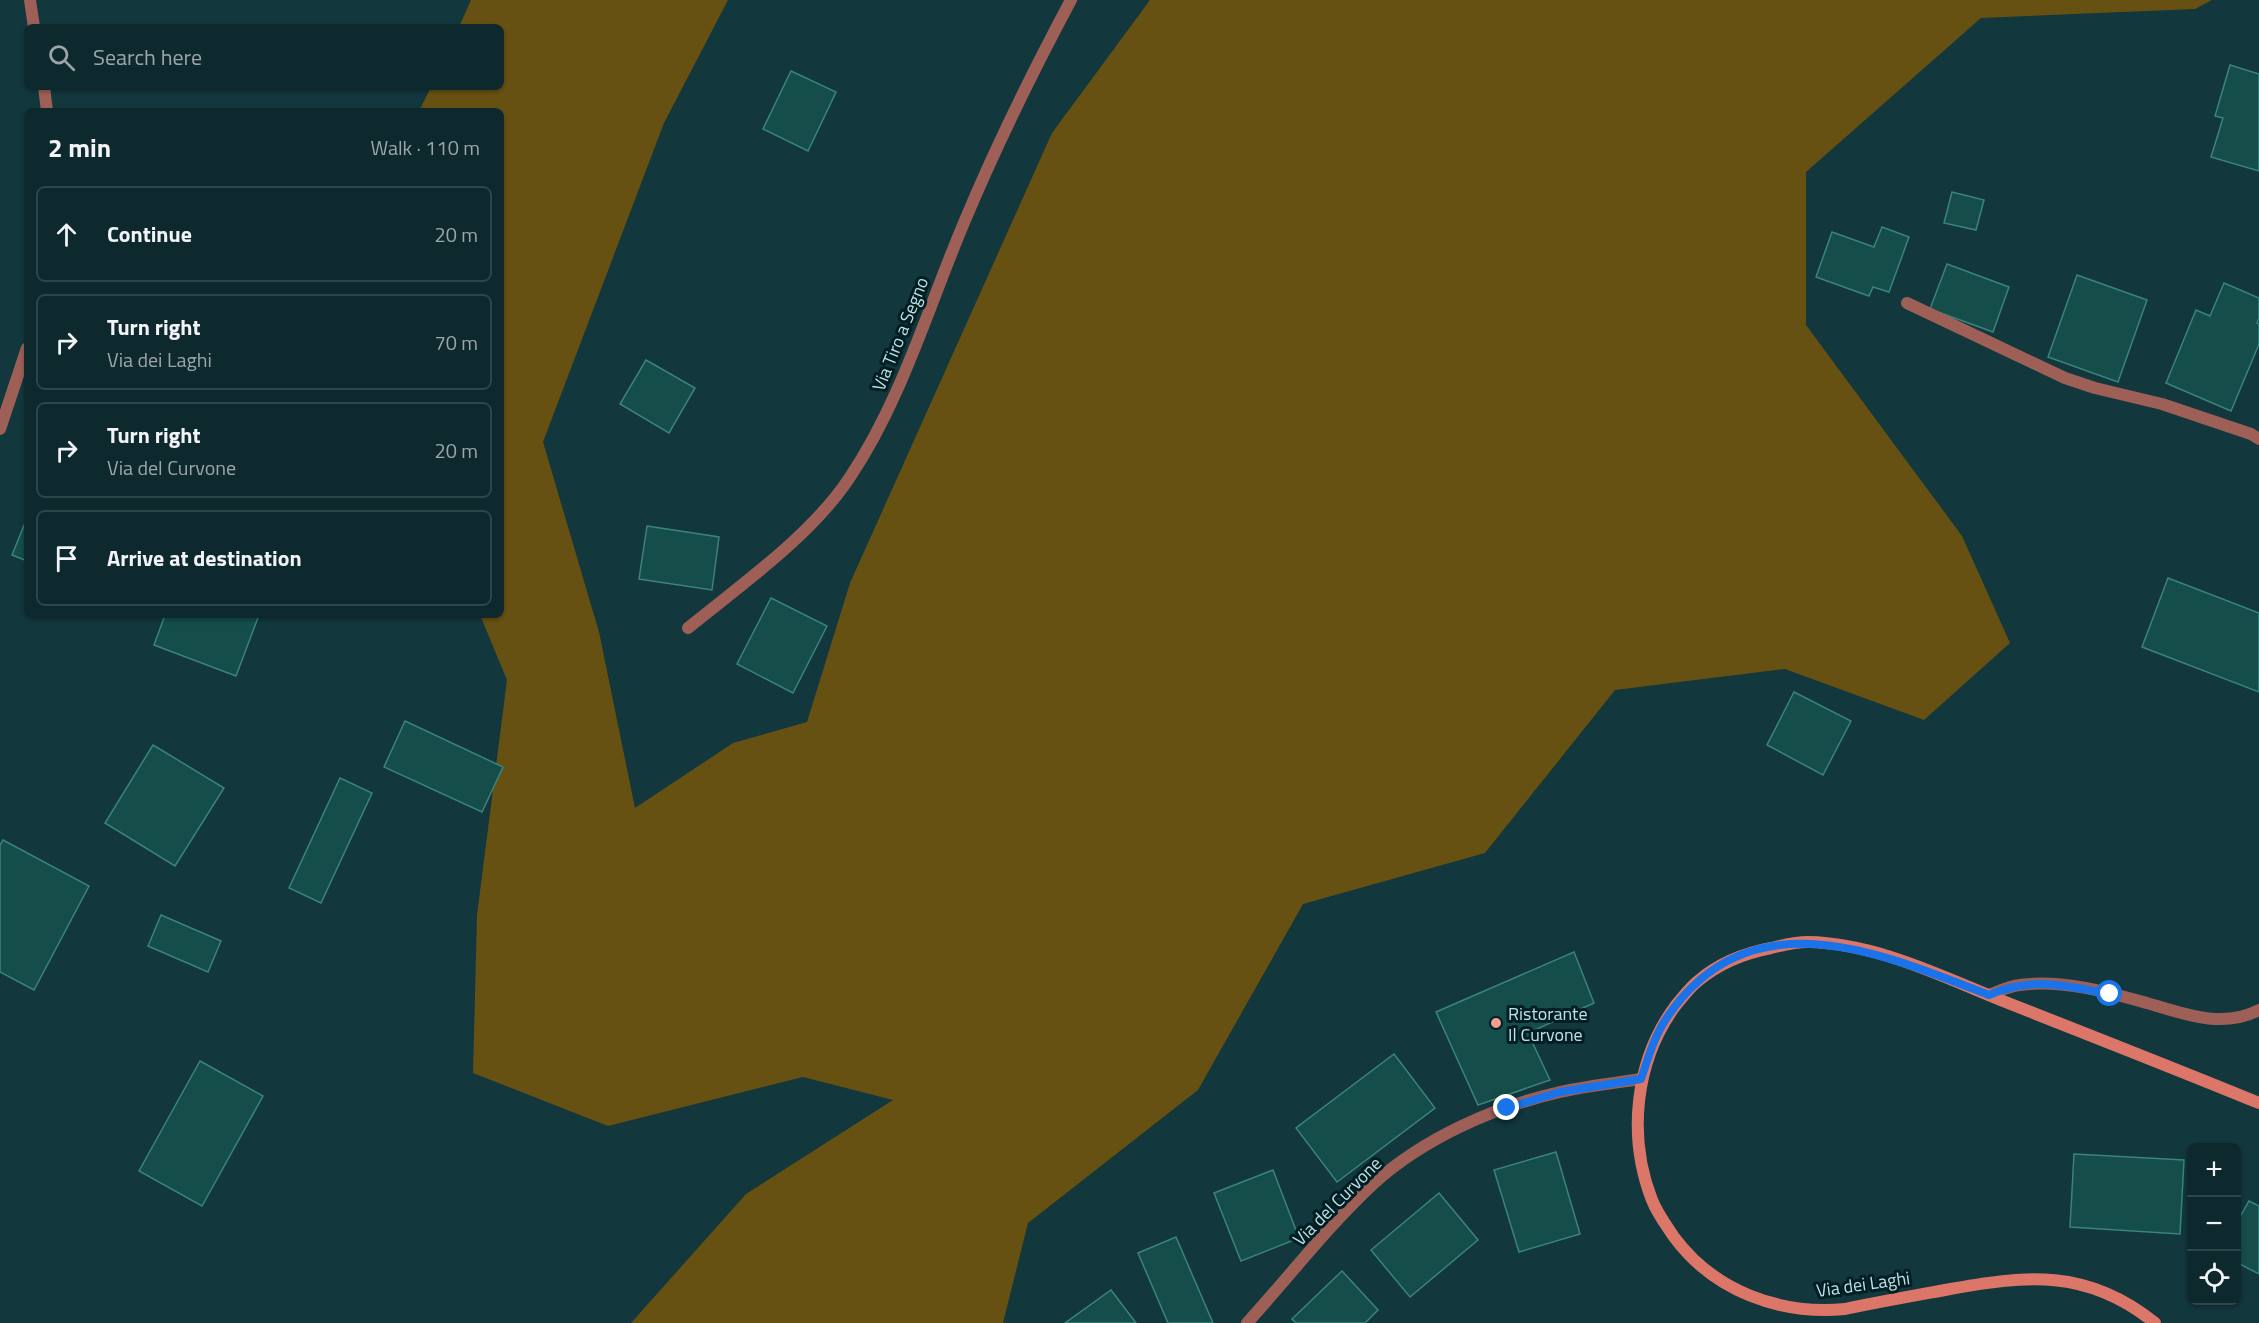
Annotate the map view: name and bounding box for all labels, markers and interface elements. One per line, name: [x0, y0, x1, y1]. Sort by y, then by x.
search box: [24, 24, 504, 90]
text: Search here: [93, 40, 202, 74]
icon: search: [45, 41, 78, 74]
text: 2 min: [48, 128, 111, 167]
text: Walk · 110 m: [371, 132, 480, 163]
text: Continue: [107, 217, 192, 251]
icon: ahead: [50, 218, 83, 251]
text: 20 m: [434, 219, 478, 250]
street label: Via Tiro a Segno: [865, 273, 935, 395]
text: Turn right: [107, 310, 201, 344]
icon: right: [50, 326, 83, 359]
text: 70 m: [434, 327, 478, 358]
text: Via dei Laghi: [107, 344, 212, 375]
text: Turn right: [107, 418, 201, 452]
icon: right: [50, 434, 83, 467]
text: 20 m: [434, 435, 478, 466]
text: Via del Curvone: [107, 452, 236, 483]
text: Arrive at destination: [107, 541, 302, 575]
icon: arrive: [50, 542, 83, 575]
route start: [2096, 980, 2122, 1006]
place label: Ristorante Il Curvone: [1508, 1000, 1588, 1048]
marker: Ristorante Il Curvone: [1489, 1016, 1503, 1030]
route end: [1493, 1094, 1519, 1120]
map controls: [2187, 1143, 2241, 1305]
button: +: [2187, 1143, 2241, 1197]
street label: Via del Curvone: [1286, 1150, 1388, 1252]
button: −: [2187, 1197, 2241, 1251]
button: locate: [2187, 1251, 2241, 1305]
street label: Via dei Laghi: [1814, 1264, 1912, 1304]

